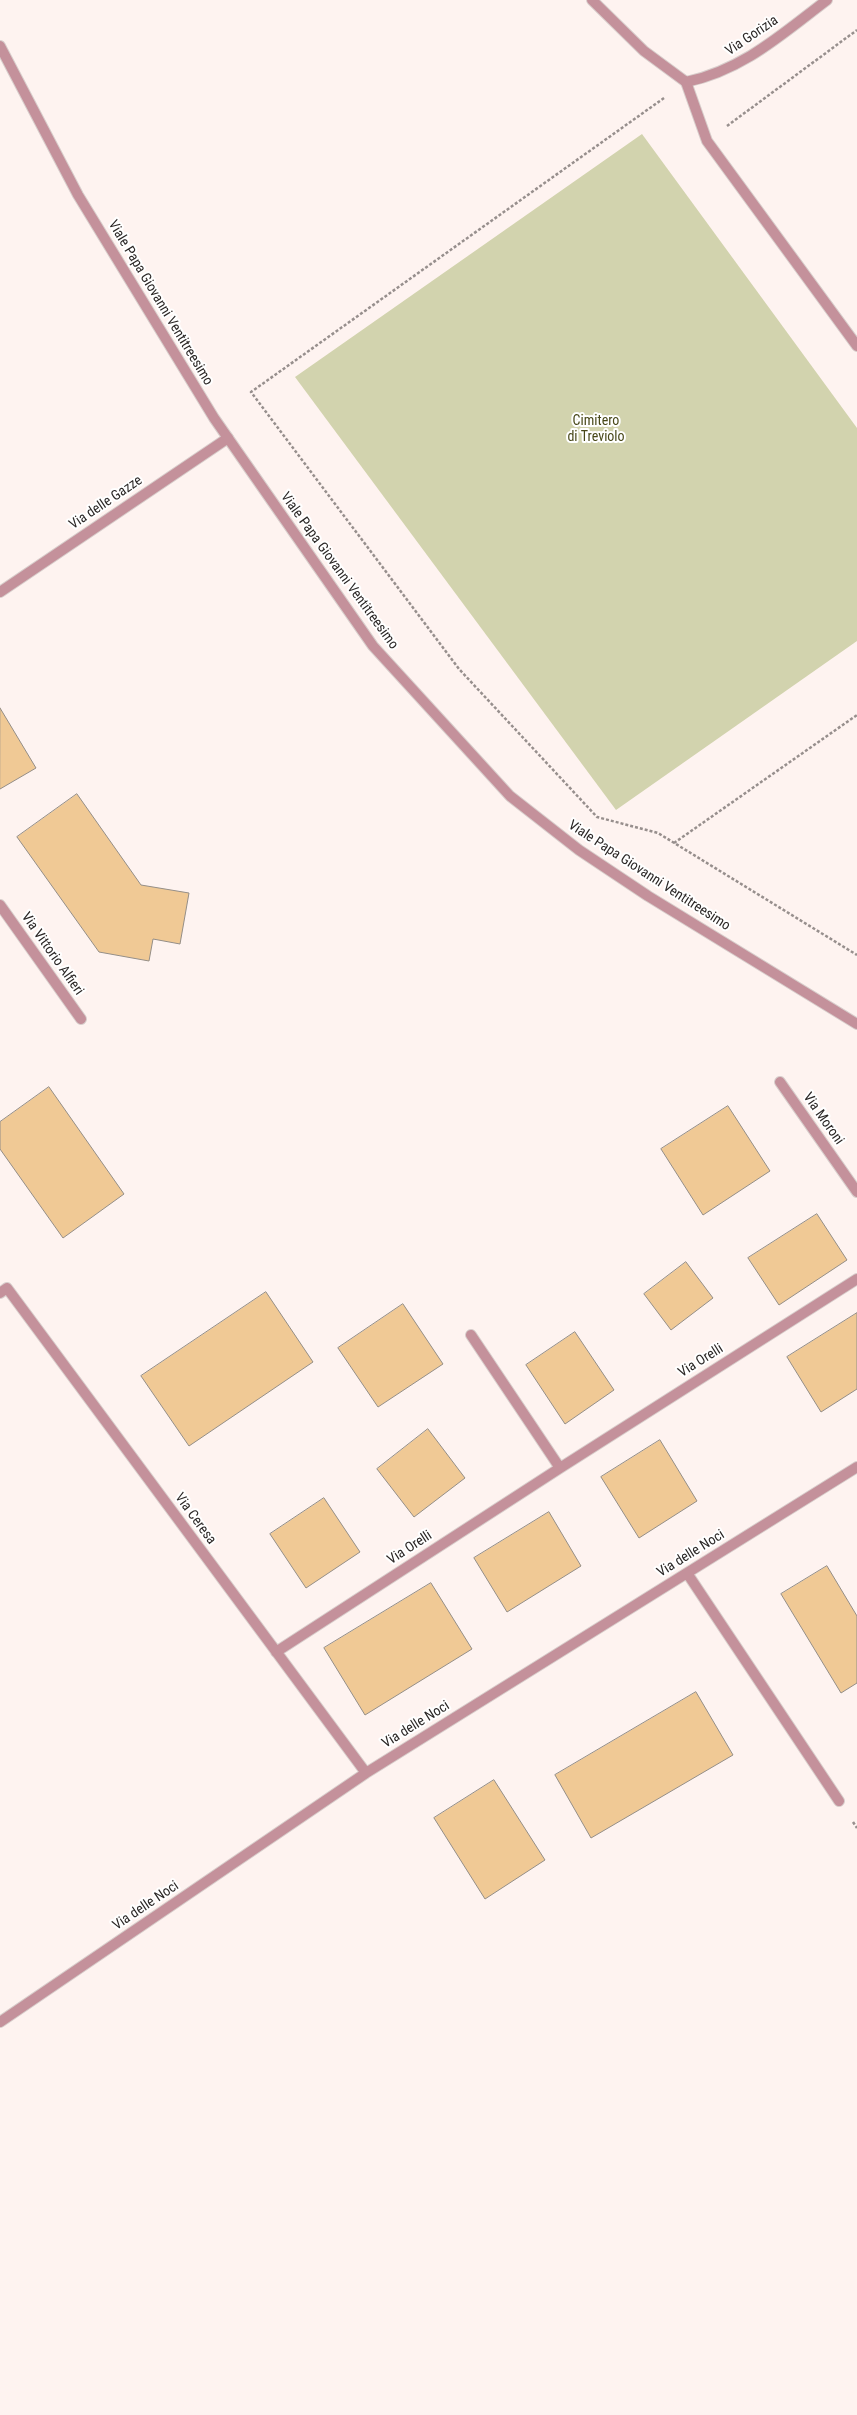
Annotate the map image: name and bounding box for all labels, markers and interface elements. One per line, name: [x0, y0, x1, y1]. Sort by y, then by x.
street label: Via Gorizia: [723, 12, 781, 60]
street label: Viale Papa Giovanni Ventitreesimo: [104, 217, 216, 389]
park label: Cimitero di Treviolo: [567, 413, 625, 446]
street label: Via delle Gazze: [66, 472, 146, 534]
street label: Viale Papa Giovanni Ventitreesimo: [276, 489, 402, 653]
street label: Viale Papa Giovanni Ventitreesimo: [565, 817, 733, 935]
street label: Via Vittorio Alfieri: [17, 909, 87, 999]
street label: Via Moroni: [799, 1090, 847, 1148]
street label: Via Orelli: [675, 1341, 727, 1381]
street label: Via Ceresa: [171, 1490, 219, 1548]
street label: Via Orelli: [385, 1527, 435, 1569]
street label: Via delle Noci: [654, 1527, 728, 1581]
street label: Via delle Noci: [379, 1698, 453, 1752]
street label: Via delle Noci: [110, 1878, 182, 1934]

